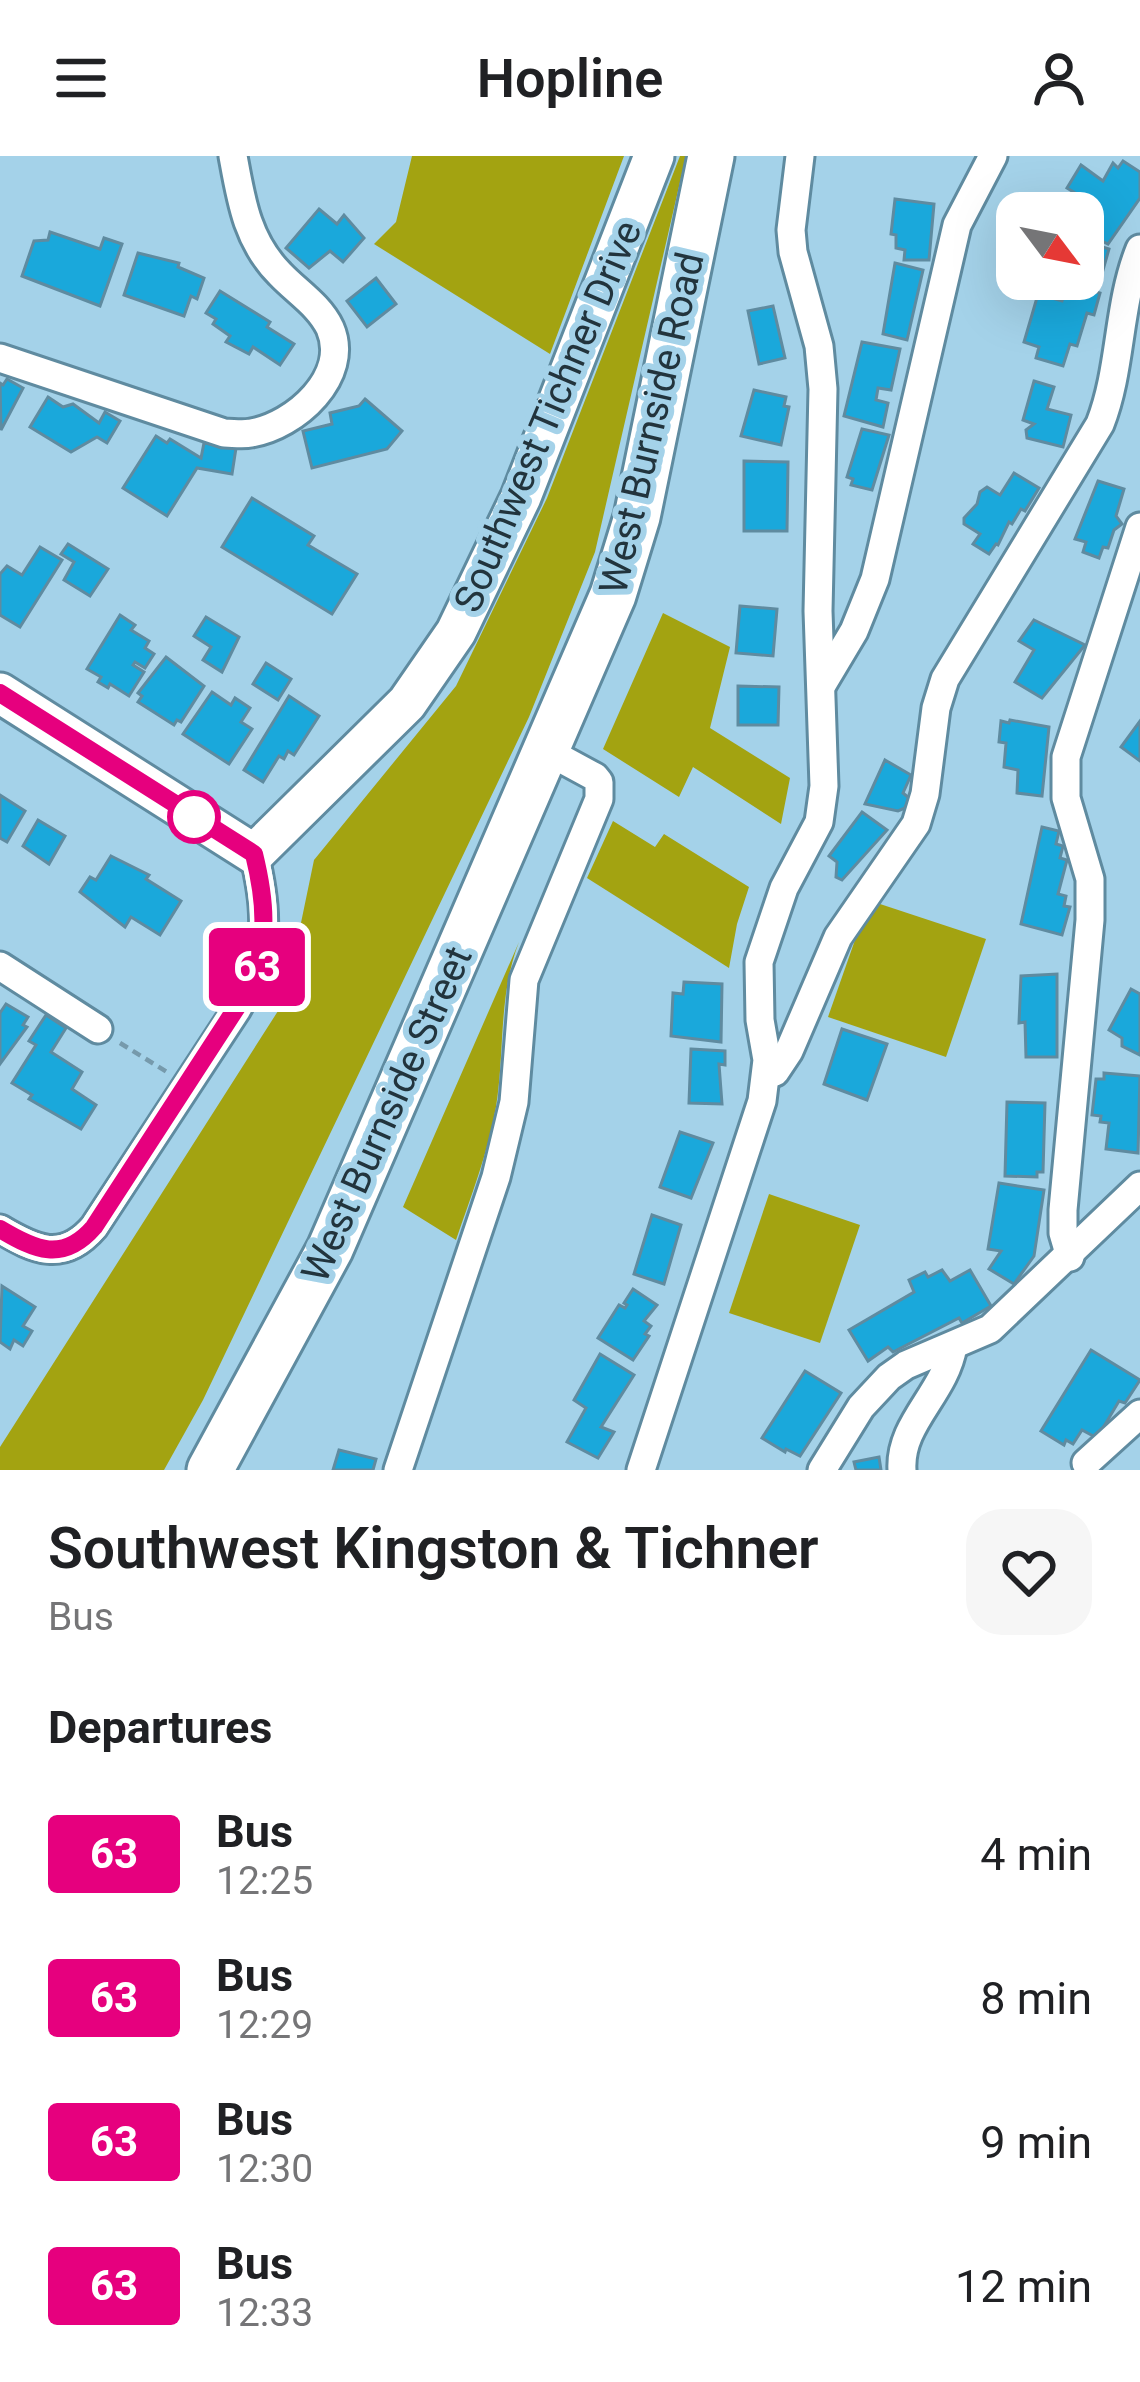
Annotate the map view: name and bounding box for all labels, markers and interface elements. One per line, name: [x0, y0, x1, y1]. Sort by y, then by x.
icon: menu: [48, 45, 114, 111]
icon: person: [1026, 45, 1092, 111]
text: Hopline: [477, 47, 663, 110]
north arrow: [996, 192, 1104, 300]
map controls: [996, 192, 1104, 300]
street label: Southwest Tichner Drive: [445, 214, 651, 619]
street label: West Burnside Road: [590, 248, 714, 599]
unlabelled marker: [169, 792, 219, 842]
line badge: 63: [203, 928, 311, 1006]
street label: West Burnside Street: [292, 939, 482, 1289]
text: 63: [233, 942, 281, 991]
button: heart: [966, 1509, 1092, 1635]
text: Southwest Kingston & Tichner: [48, 1515, 819, 1582]
text: Bus: [48, 1594, 114, 1640]
text: Departures: [48, 1701, 272, 1754]
text: Bus: [216, 1805, 293, 1858]
text: 4 min: [980, 1828, 1092, 1881]
text: 63: [90, 1829, 138, 1878]
text: 12:25: [216, 1858, 313, 1904]
text: Bus: [216, 1949, 293, 2002]
text: 8 min: [980, 1972, 1092, 2025]
text: 63: [90, 1973, 138, 2022]
text: 12:29: [216, 2002, 313, 2048]
text: Bus: [216, 2093, 293, 2146]
text: 9 min: [980, 2116, 1092, 2169]
text: 63: [90, 2117, 138, 2166]
text: 12:30: [216, 2146, 313, 2192]
text: Bus: [216, 2237, 293, 2290]
text: 12 min: [955, 2260, 1092, 2313]
text: 63: [90, 2261, 138, 2310]
text: 12:33: [216, 2290, 313, 2336]

